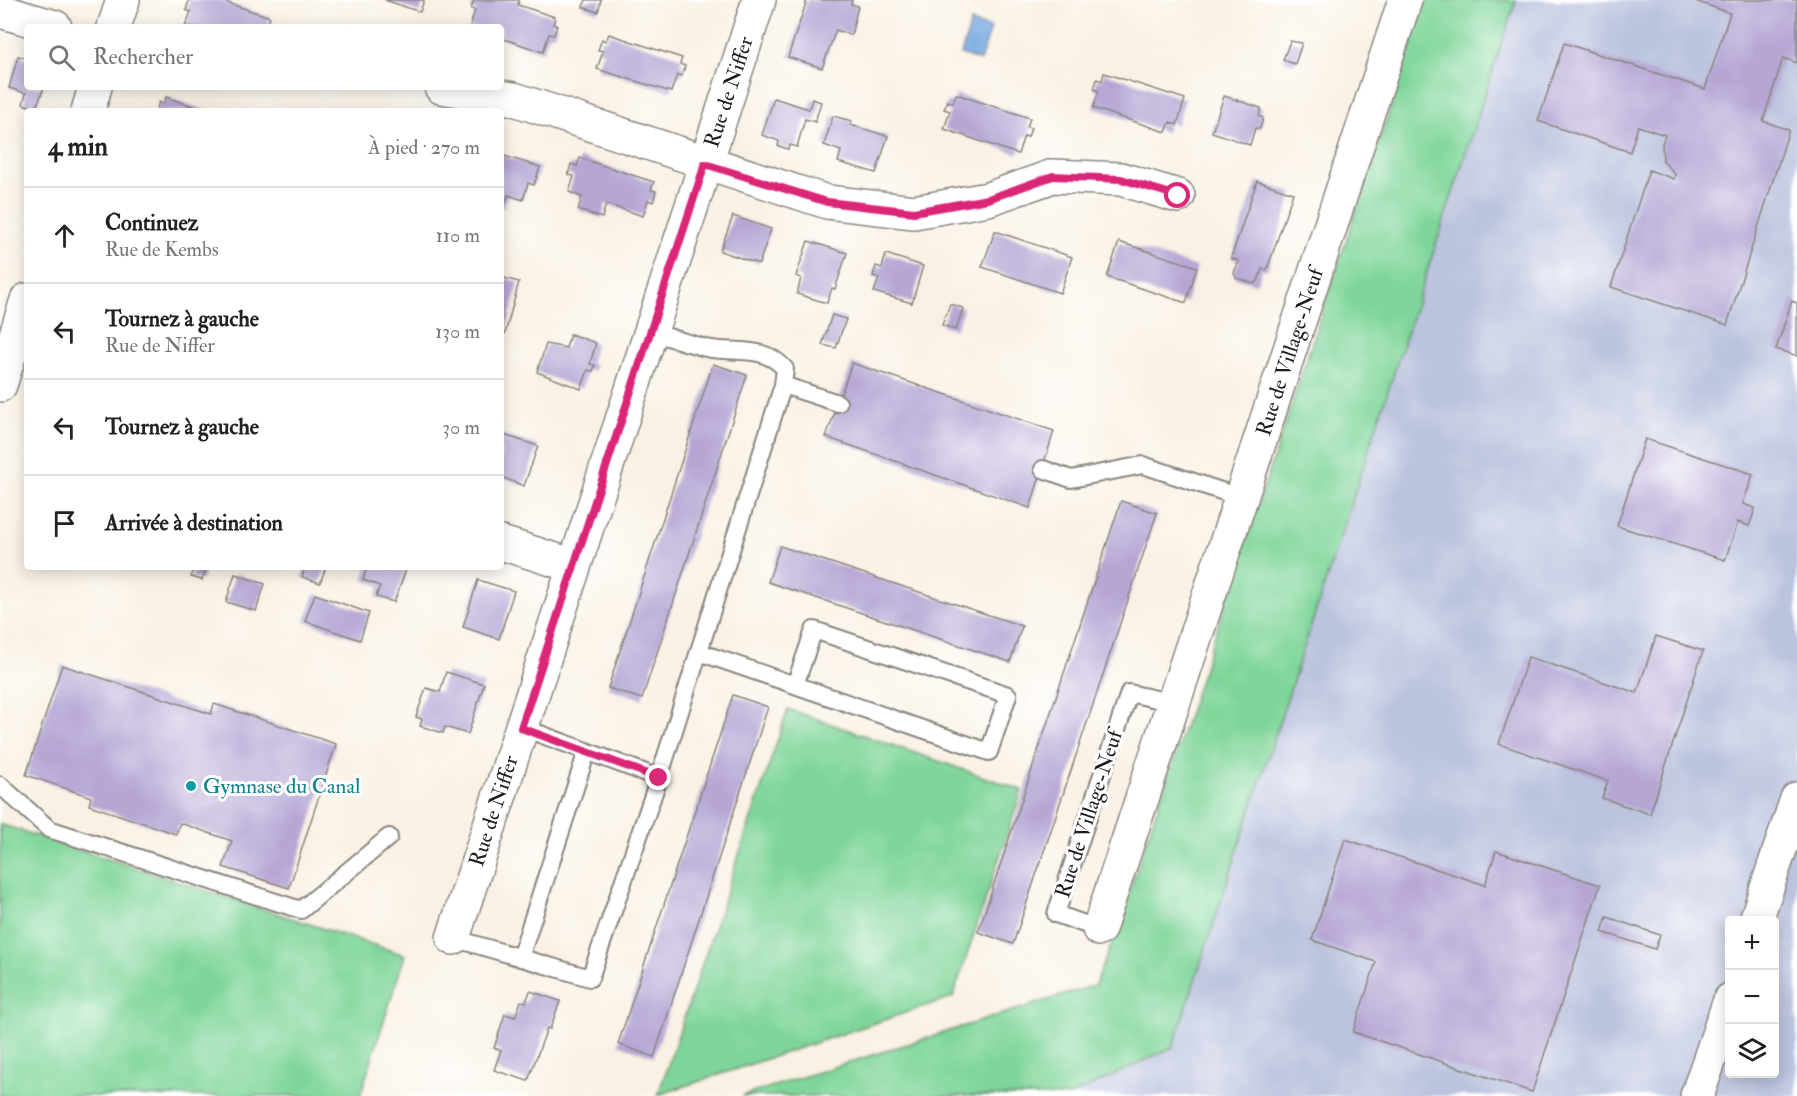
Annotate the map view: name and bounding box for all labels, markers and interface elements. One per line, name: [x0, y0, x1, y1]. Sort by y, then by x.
search box: [24, 24, 504, 90]
street label: Rue de Niffer: [698, 33, 760, 151]
icon: search: [45, 41, 78, 74]
text: Rechercher: [93, 43, 193, 71]
text: 4 min: [48, 131, 108, 163]
text: À pied · 270 m: [368, 135, 480, 160]
route start: [1164, 182, 1190, 208]
text: Continuez: [105, 209, 198, 237]
icon: ahead: [48, 219, 81, 252]
text: 110 m: [436, 223, 480, 248]
text: Rue de Kembs: [105, 237, 219, 262]
street label: Rue de Village-Neuf: [1250, 262, 1331, 439]
text: Tournez à gauche: [105, 305, 259, 333]
icon: left: [48, 315, 81, 348]
text: 130 m: [435, 319, 480, 344]
text: Rue de Niffer: [105, 333, 215, 358]
icon: left: [48, 411, 81, 444]
text: Tournez à gauche: [105, 413, 259, 441]
text: 30 m: [442, 415, 480, 440]
icon: arrive: [48, 507, 81, 540]
text: Arrivée à destination: [105, 509, 283, 537]
street label: Rue de Village-Neuf: [1049, 724, 1130, 901]
street label: Rue de Niffer: [463, 752, 525, 870]
route end: [645, 764, 671, 790]
place label: Gymnase du Canal: [203, 773, 361, 800]
marker: Gymnase du Canal: [184, 779, 198, 793]
map controls: [1725, 916, 1779, 1078]
button: +: [1725, 916, 1779, 970]
button: −: [1725, 970, 1779, 1024]
button: layers: [1725, 1024, 1779, 1078]

